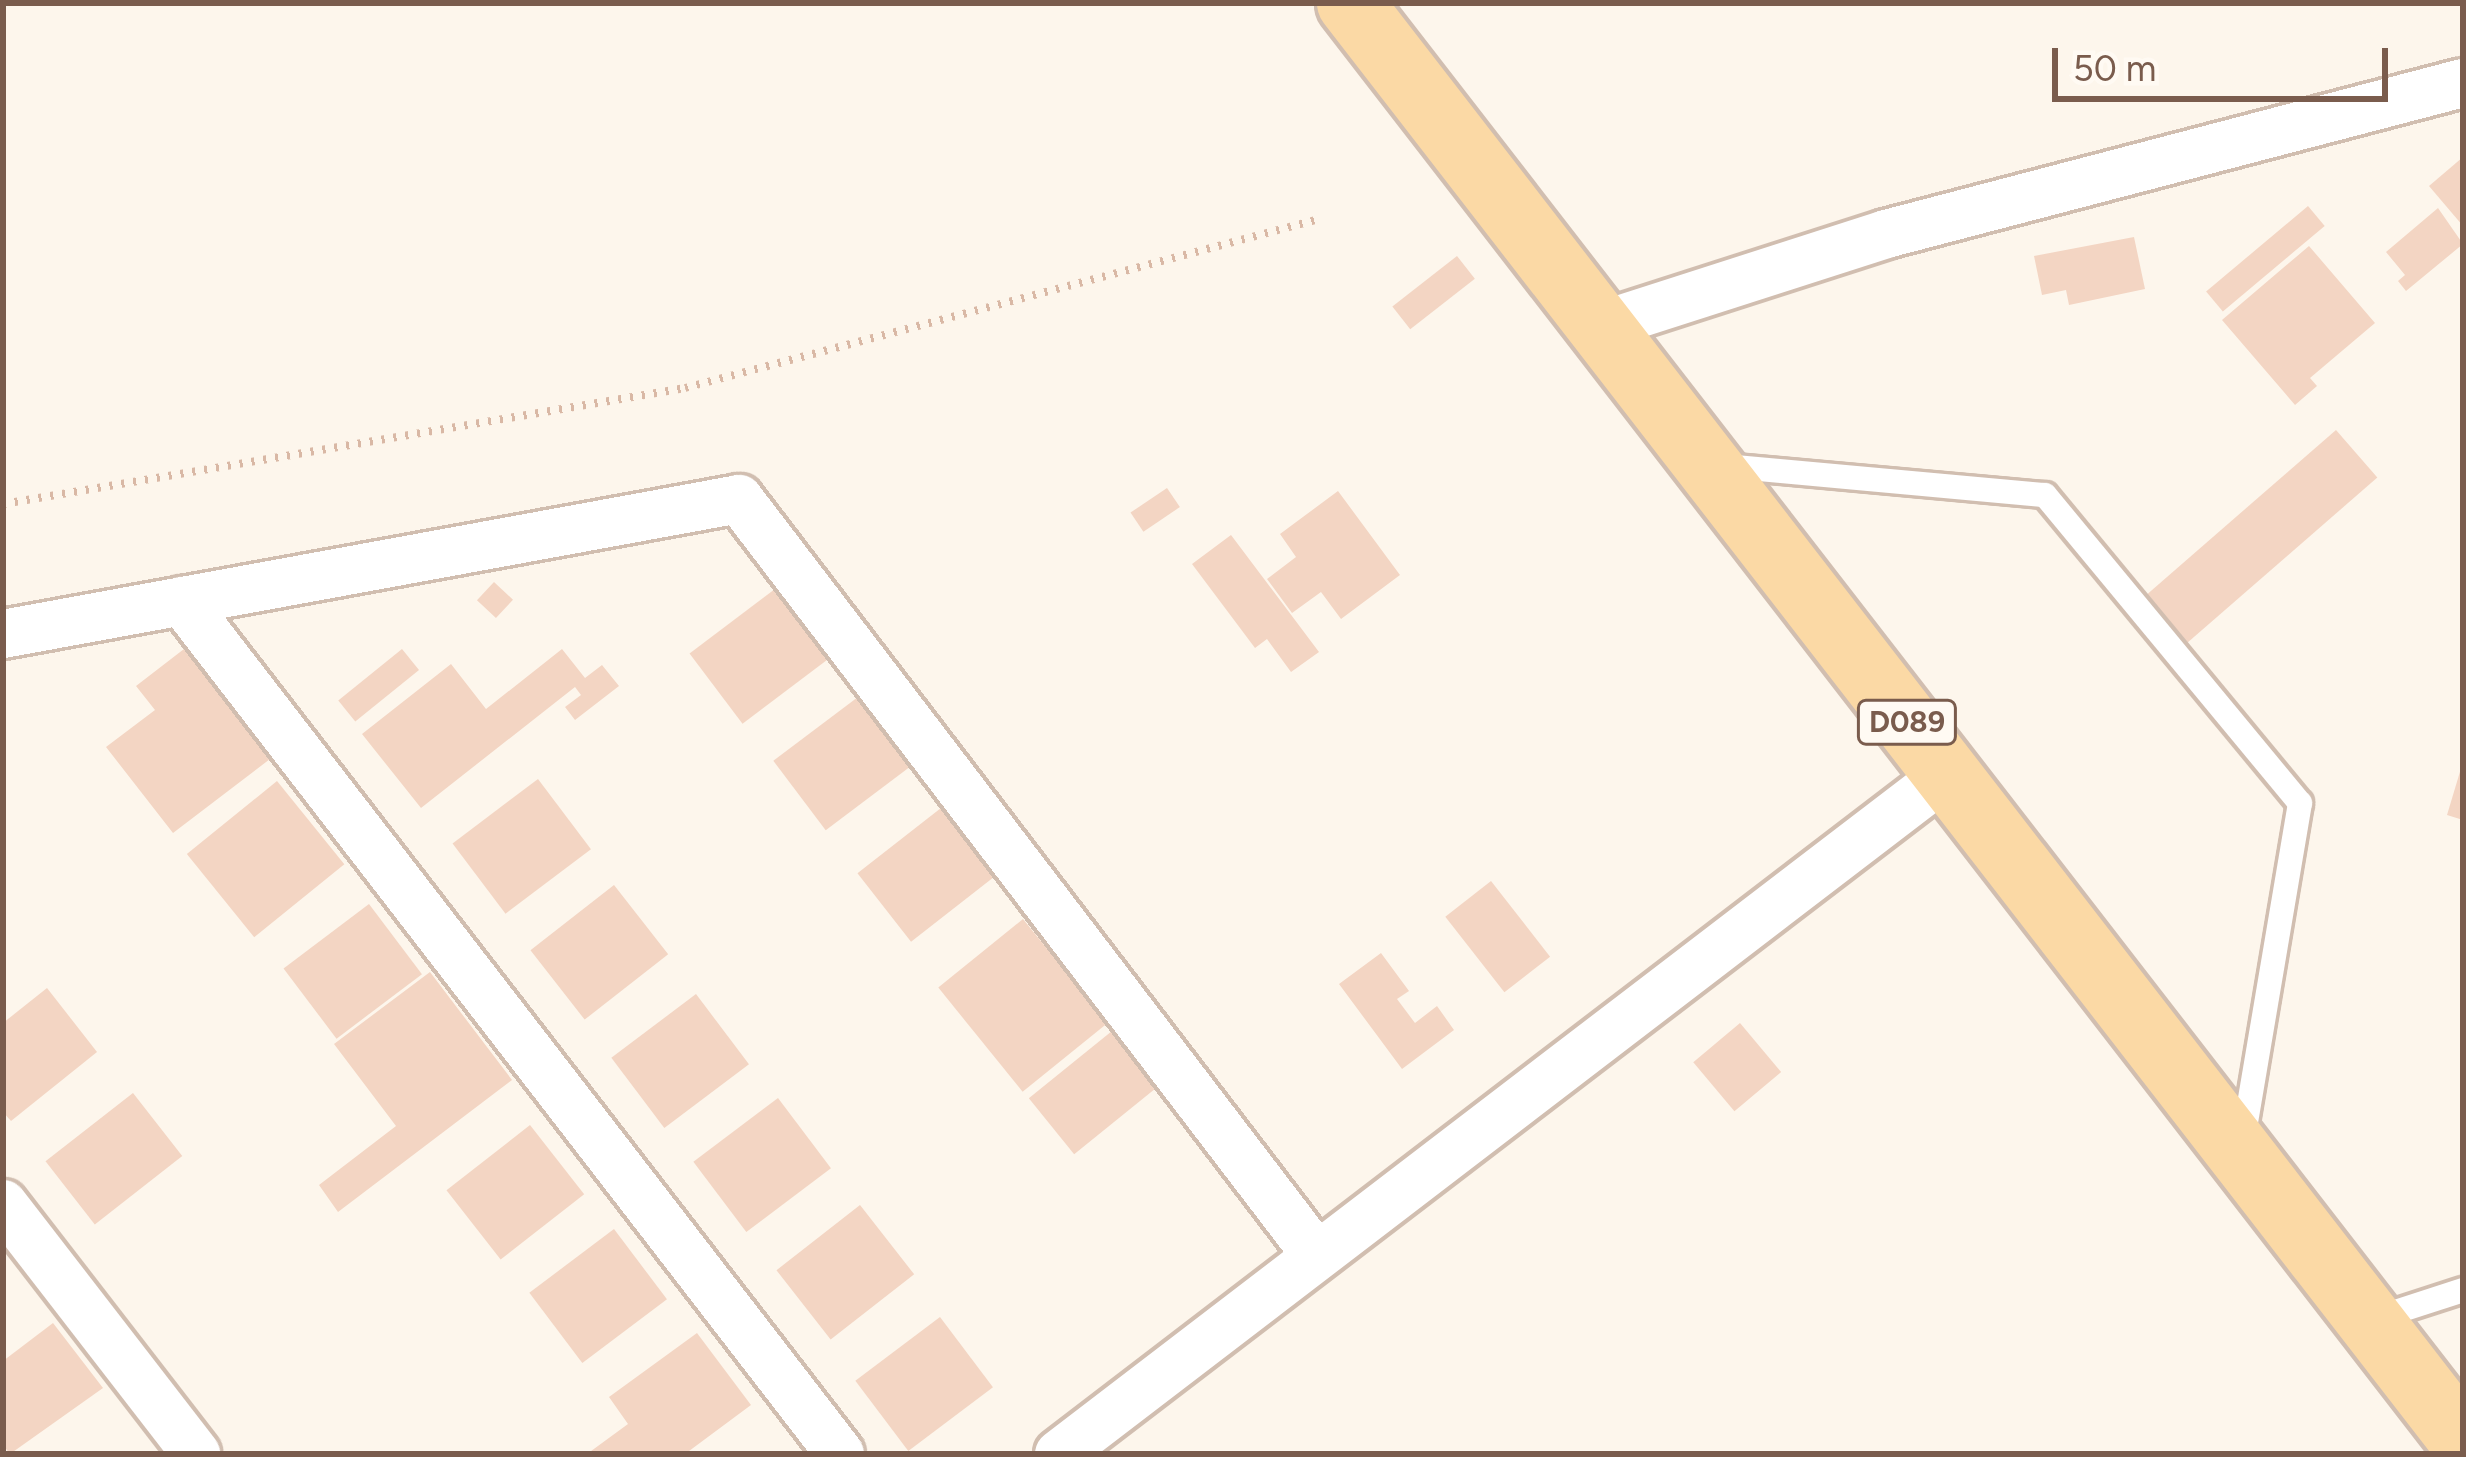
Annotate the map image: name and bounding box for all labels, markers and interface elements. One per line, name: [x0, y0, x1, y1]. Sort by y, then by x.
scale bar: [2058, 24, 2394, 98]
text: 50 m: [2073, 47, 2156, 90]
road number: D089: [1856, 698, 1958, 746]

